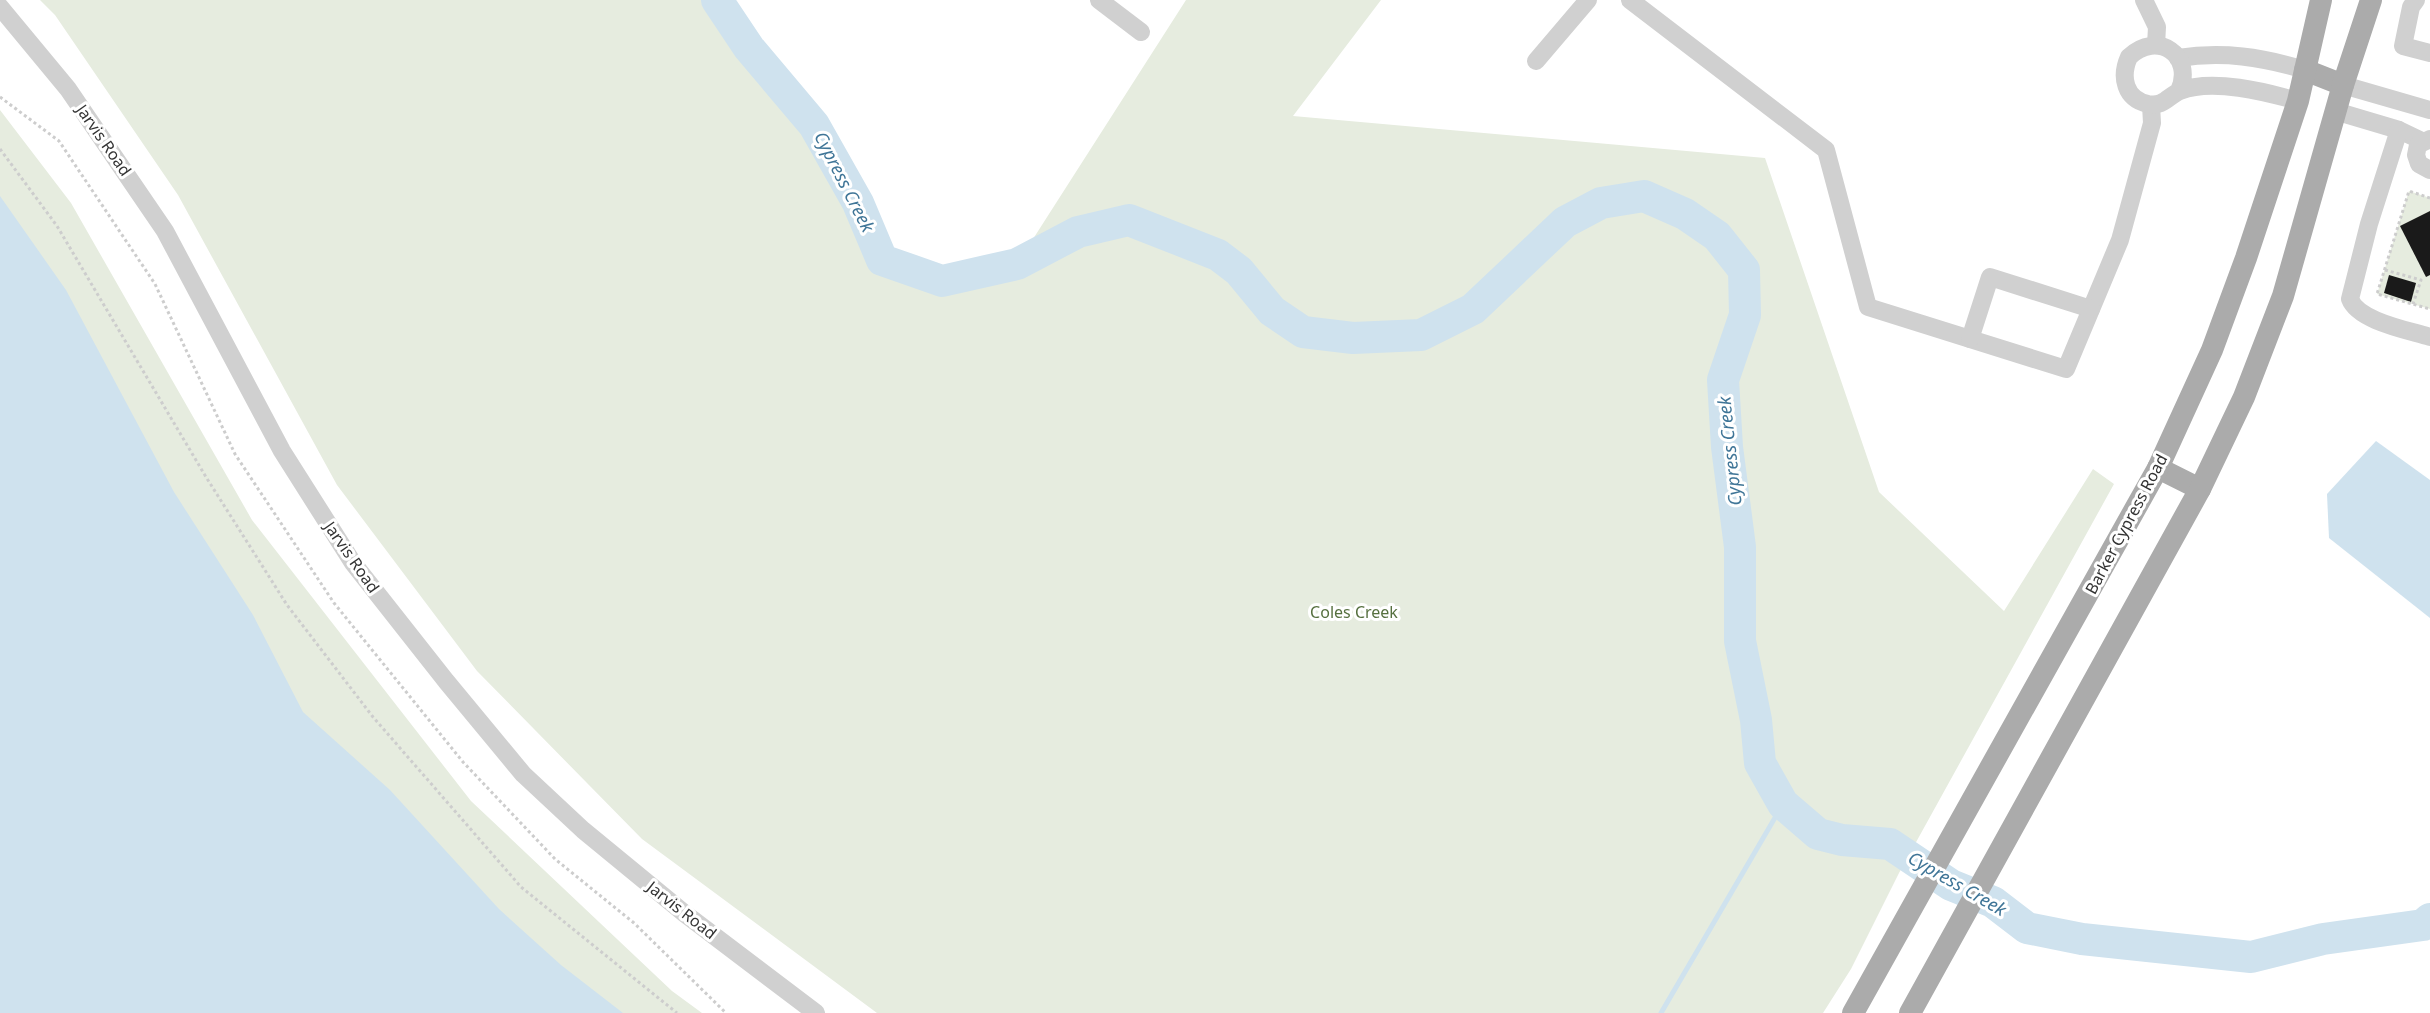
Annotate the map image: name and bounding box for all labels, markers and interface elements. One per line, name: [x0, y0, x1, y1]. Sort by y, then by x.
street label: Jarvis Road: [70, 98, 137, 180]
water label: Cypress Creek: [809, 127, 881, 237]
water label: Cypress Creek: [1711, 394, 1747, 507]
street label: Barker Cypress Road: [2080, 450, 2172, 598]
street label: Jarvis Road: [318, 515, 385, 597]
park label: Coles Creek: [1310, 601, 1398, 623]
water label: Cypress Creek: [1904, 845, 2012, 921]
street label: Jarvis Road: [641, 875, 721, 944]

